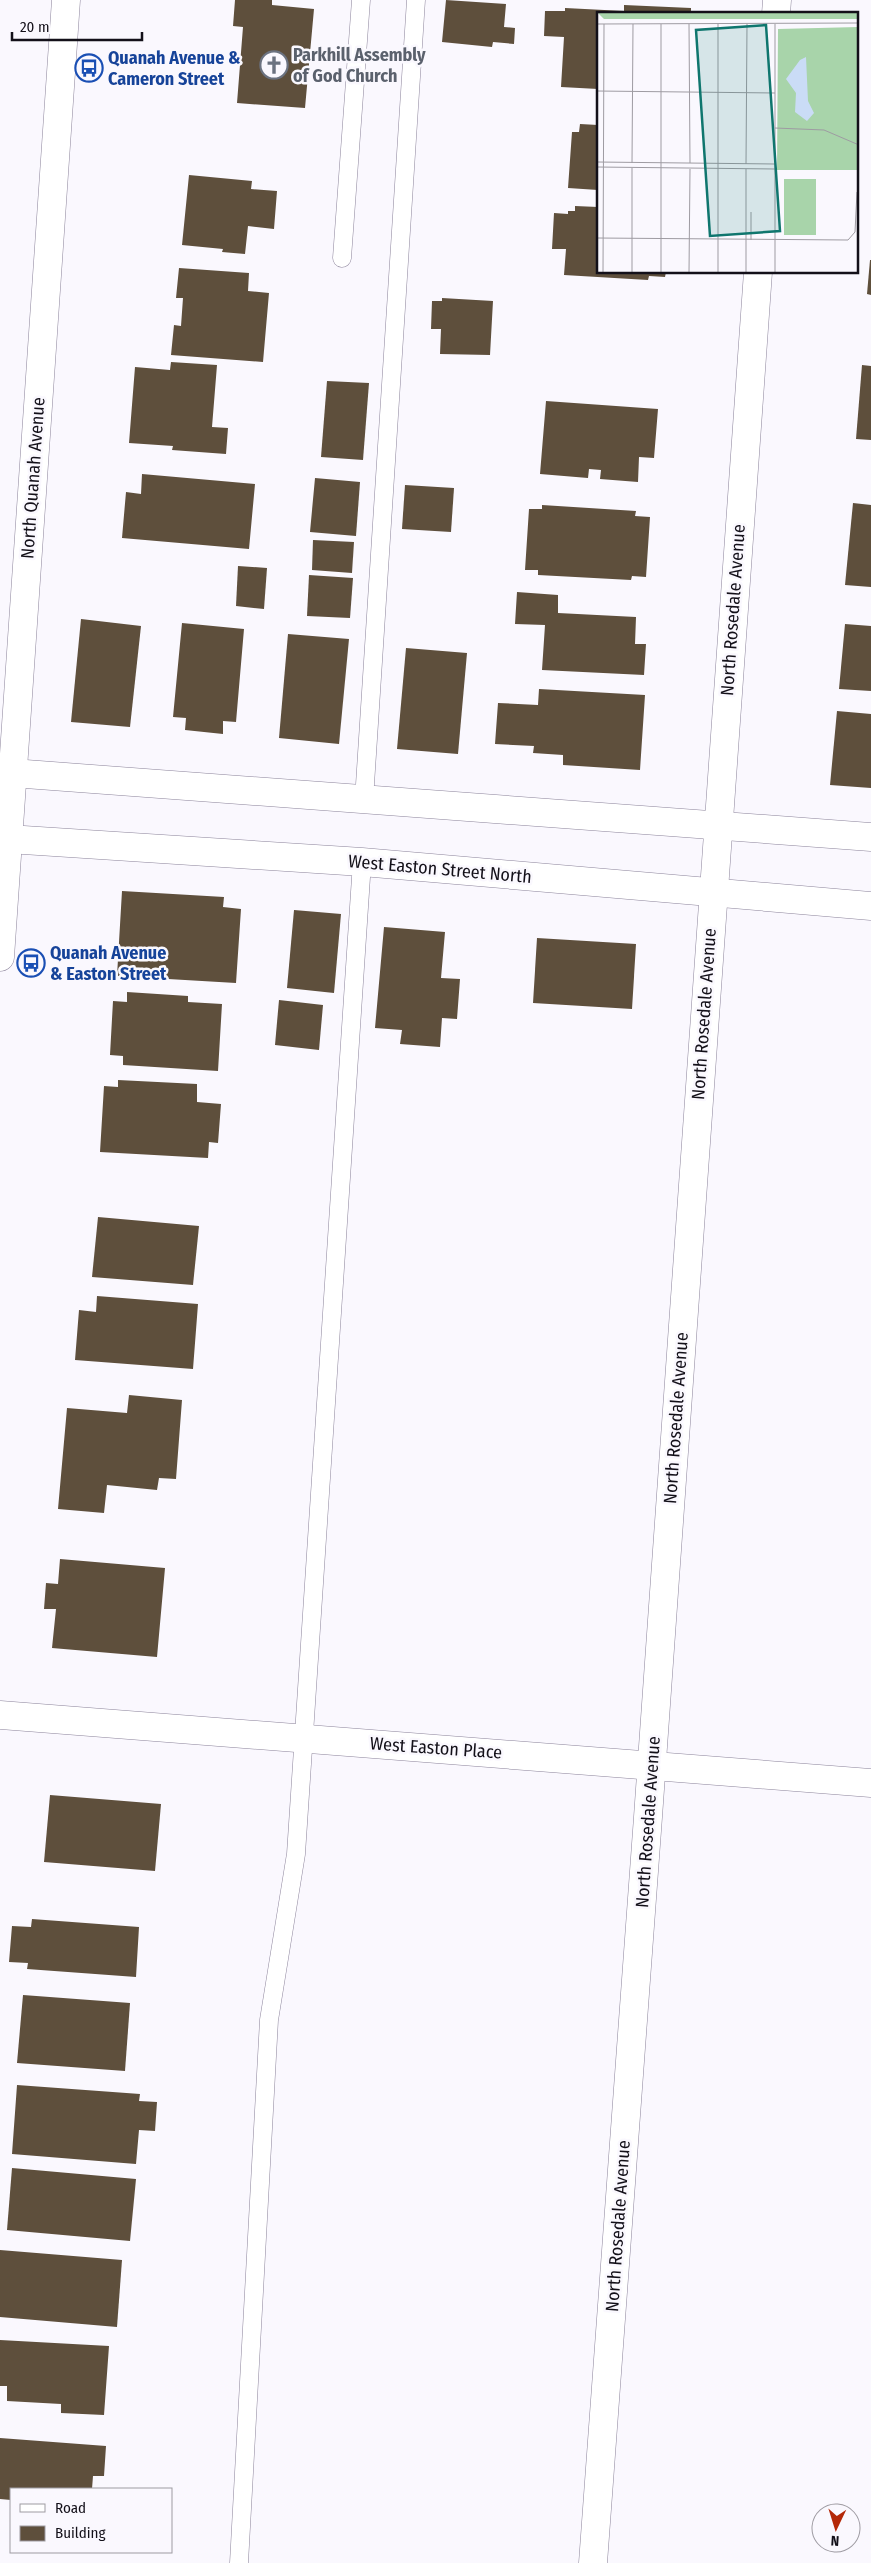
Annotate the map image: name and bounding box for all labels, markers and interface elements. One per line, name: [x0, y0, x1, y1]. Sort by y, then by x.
scale bar: [12, 10, 142, 42]
inset map: [597, 12, 858, 274]
text: 20 m: [20, 18, 50, 36]
place label: Parkhill Assembly of God Church: [293, 44, 426, 87]
place label: Quanah Avenue & Cameron Street: [108, 47, 241, 90]
church icon: Parkhill Assembly of God Church: [259, 50, 289, 80]
bus stop icon: Quanah Avenue & Cameron Street: [74, 53, 104, 83]
street label: North Quanah Avenue: [16, 396, 50, 560]
street label: North Rosedale Avenue: [716, 523, 750, 697]
street label: West Easton Street North: [347, 850, 533, 888]
street label: North Rosedale Avenue: [687, 927, 721, 1101]
place label: Quanah Avenue & Easton Street: [50, 942, 167, 985]
bus stop icon: Quanah Avenue & Easton Street: [16, 948, 46, 978]
street label: North Rosedale Avenue: [659, 1331, 693, 1505]
street label: West Easton Place: [369, 1732, 503, 1764]
street label: North Rosedale Avenue: [631, 1735, 665, 1909]
street label: North Rosedale Avenue: [601, 2139, 635, 2313]
legend: [10, 2488, 172, 2553]
text: Road: [55, 2499, 86, 2517]
north arrow: [811, 2503, 861, 2553]
text: Building: [55, 2524, 106, 2542]
text: N: [830, 2532, 840, 2549]

